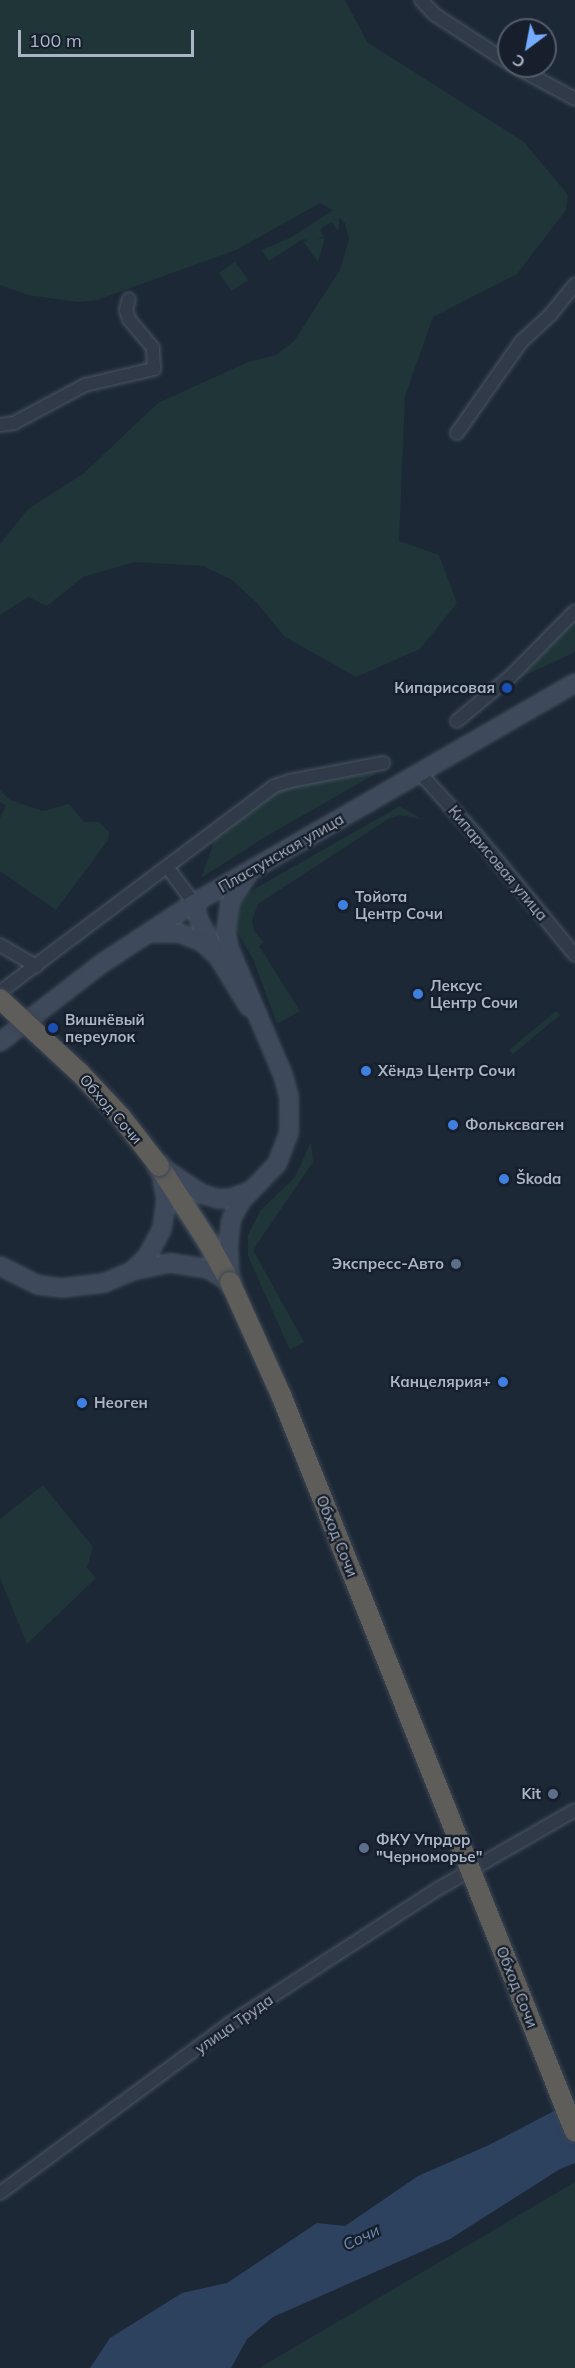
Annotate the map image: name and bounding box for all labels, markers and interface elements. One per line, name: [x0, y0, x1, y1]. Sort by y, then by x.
scale bar: [21, 18, 196, 56]
north arrow: [497, 18, 557, 78]
text: 100 m: [29, 29, 82, 52]
text: С: [509, 50, 528, 73]
place label: Кипарисовая: [394, 679, 495, 697]
marker: Кипарисовая: [500, 681, 514, 695]
street label: Кипарисовая улица: [445, 802, 551, 924]
street label: Пластунская улица: [215, 810, 347, 896]
place label: Тойота Центр Сочи: [355, 887, 443, 922]
marker: Тойота Центр Сочи: [336, 898, 350, 912]
place label: Лексус Центр Сочи: [430, 976, 518, 1011]
marker: Лексус Центр Сочи: [411, 987, 425, 1001]
place label: Вишнёвый переулок: [65, 1010, 145, 1045]
marker: Вишнёвый переулок: [46, 1021, 60, 1035]
place label: Хёндэ Центр Сочи: [378, 1062, 515, 1080]
marker: Хёндэ Центр Сочи: [359, 1064, 373, 1078]
street label: Обход Сочи: [76, 1071, 146, 1147]
place label: Фольксваген: [465, 1116, 564, 1134]
marker: Фольксваген: [446, 1118, 460, 1132]
place label: Škoda: [516, 1170, 561, 1188]
marker: Škoda: [497, 1172, 511, 1186]
place label: Экспресс-Авто: [332, 1255, 444, 1273]
marker: Экспресс-Авто: [449, 1257, 463, 1271]
place label: Канцелярия+: [390, 1373, 491, 1391]
marker: Канцелярия+: [496, 1375, 510, 1389]
place label: Неоген: [94, 1394, 148, 1412]
marker: Неоген: [75, 1396, 89, 1410]
street label: Обход Сочи: [313, 1493, 361, 1579]
place label: Kit: [521, 1785, 541, 1803]
marker: Kit: [546, 1787, 560, 1801]
place label: ФКУ Упрдор "Черноморье": [376, 1830, 482, 1865]
marker: ФКУ Упрдор "Черноморье": [357, 1841, 371, 1855]
street label: Обход Сочи: [493, 1944, 541, 2030]
street label: улица Труда: [192, 1991, 276, 2057]
water label: Сочи: [339, 2220, 383, 2254]

